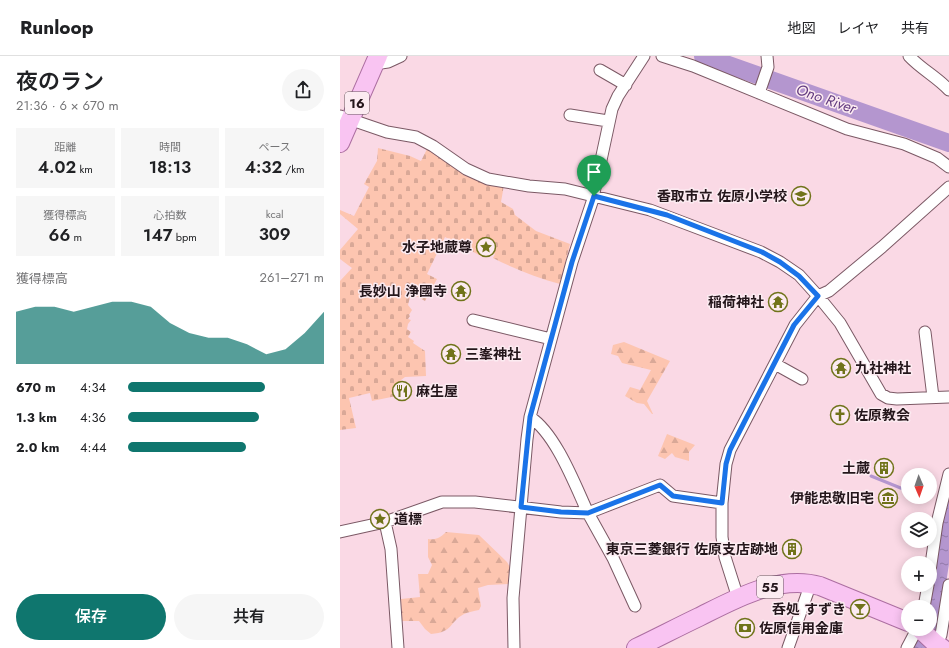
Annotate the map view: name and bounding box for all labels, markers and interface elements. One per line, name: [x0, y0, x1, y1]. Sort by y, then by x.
text: Runloop: [20, 14, 93, 41]
text: 地図: [787, 18, 815, 38]
text: レイヤ: [837, 18, 879, 38]
text: 共有: [901, 18, 929, 38]
text: 夜のラン: [16, 65, 104, 97]
button: share: [282, 69, 324, 111]
water label: Ono River: [793, 78, 860, 120]
road number: 16: [345, 92, 369, 114]
text: 21:36 · 6 × 670 m: [16, 96, 119, 115]
text: 距離: [54, 139, 76, 155]
text: 時間: [159, 139, 181, 155]
text: ペース: [258, 139, 291, 155]
text: 4.02: [38, 155, 76, 179]
text: 18:13: [149, 155, 191, 179]
text: 4:32: [245, 155, 282, 179]
pin: [577, 155, 611, 196]
text: km: [76, 161, 93, 177]
text: /km: [282, 161, 305, 177]
icon: arrive: [583, 161, 605, 183]
school or university icon: 香取市立 佐原小学校: [790, 185, 812, 207]
place label: 香取市立 佐原小学校: [657, 186, 787, 206]
text: kcal: [266, 206, 284, 222]
text: 獲得標高: [43, 207, 87, 223]
text: 心拍数: [153, 207, 186, 223]
text: 309: [259, 222, 291, 246]
text: 66: [49, 223, 70, 247]
text: 147: [143, 223, 173, 247]
text: m: [70, 229, 82, 245]
text: bpm: [173, 229, 197, 245]
place icon: 水子地蔵尊: [475, 236, 497, 258]
place label: 水子地蔵尊: [402, 237, 472, 257]
text: 261–271 m: [260, 268, 324, 287]
text: 獲得標高: [16, 269, 68, 288]
temple icon: 長妙山 浄國寺: [450, 280, 472, 302]
place label: 長妙山 浄國寺: [359, 281, 447, 301]
temple icon: 稲荷神社: [767, 291, 789, 313]
place label: 稲荷神社: [708, 292, 764, 312]
temple icon: 三峯神社: [440, 343, 462, 365]
place label: 三峯神社: [465, 344, 521, 364]
temple icon: 九社神社: [830, 357, 852, 379]
place label: 九社神社: [855, 358, 911, 378]
text: 670 m: [16, 378, 56, 397]
text: 4:34: [80, 378, 106, 397]
restaurant icon: 麻生屋: [391, 380, 413, 402]
place label: 麻生屋: [416, 381, 458, 401]
church icon: 佐原教会: [829, 404, 851, 426]
place label: 佐原教会: [854, 405, 910, 425]
text: 1.3 km: [16, 408, 57, 427]
text: 4:36: [80, 408, 106, 427]
text: 2.0 km: [16, 438, 59, 457]
text: 4:44: [80, 438, 107, 457]
building icon: 土蔵: [873, 457, 895, 479]
place label: 土蔵: [842, 458, 870, 478]
north arrow: [901, 468, 937, 504]
map controls: [901, 468, 937, 636]
museum icon: 伊能忠敬旧宅: [877, 487, 899, 509]
place label: 伊能忠敬旧宅: [790, 488, 874, 508]
place icon: 道標: [369, 508, 391, 530]
place label: 道標: [394, 509, 422, 529]
button: layers: [901, 512, 937, 548]
building icon: 東京三菱銀行 佐原支店跡地: [781, 538, 803, 560]
place label: 東京三菱銀行 佐原支店跡地: [606, 539, 778, 559]
button: +: [901, 556, 937, 592]
road number: 55: [757, 576, 783, 598]
button: 保存: [16, 594, 166, 640]
button: 共有: [174, 594, 324, 640]
bar icon: 呑処 すずき: [849, 598, 871, 620]
place label: 呑処 すずき: [772, 599, 846, 619]
button: −: [901, 600, 937, 636]
bank icon: 佐原信用金庫: [734, 617, 756, 639]
place label: 佐原信用金庫: [759, 618, 843, 638]

